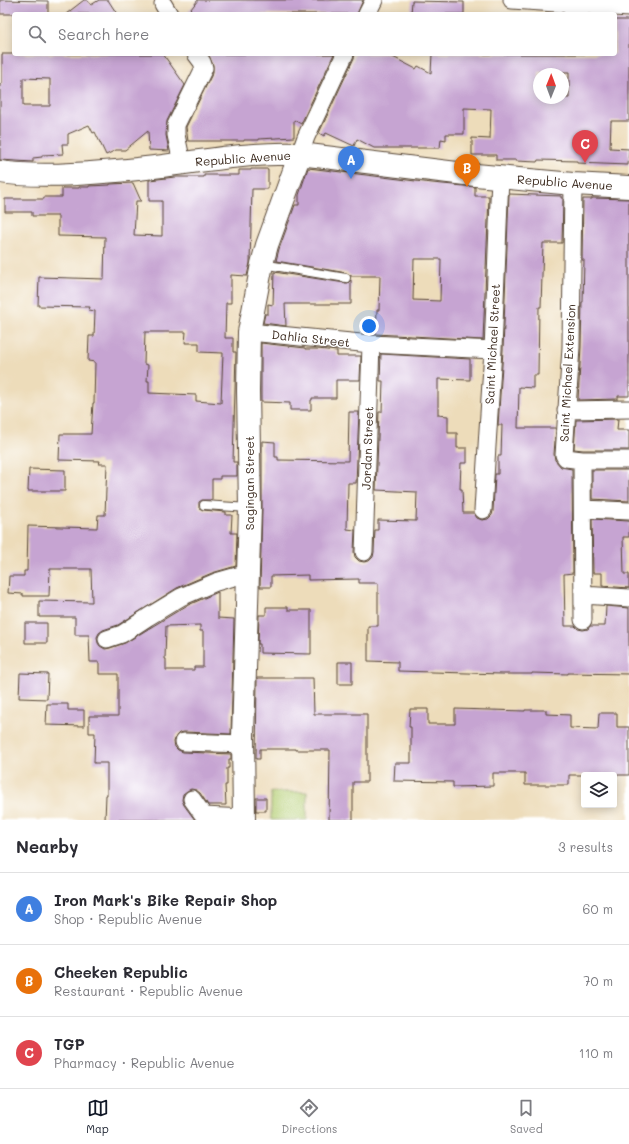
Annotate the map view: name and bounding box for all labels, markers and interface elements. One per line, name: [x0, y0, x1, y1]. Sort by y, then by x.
search box: [12, 12, 617, 56]
icon: search: [26, 23, 48, 45]
text: Search here: [58, 24, 149, 44]
north arrow: [533, 68, 569, 104]
pin: C: [572, 130, 598, 163]
pin: A: [338, 146, 364, 179]
street label: Republic Avenue: [195, 147, 291, 169]
pin: B: [454, 154, 480, 187]
street label: Republic Avenue: [517, 171, 613, 193]
street label: Saint Michael Street: [481, 283, 503, 405]
street label: Saint Michael Extension: [555, 304, 579, 442]
your location: [359, 316, 379, 336]
street label: Dahlia Street: [271, 326, 351, 350]
street label: Jordan Street: [358, 406, 376, 490]
street label: Sagingan Street: [241, 436, 257, 530]
map controls: [581, 772, 617, 808]
button: layers: [581, 772, 617, 808]
text: Nearby: [16, 835, 78, 857]
text: 3 results: [558, 838, 613, 855]
text: Iron Mark's Bike Repair Shop: [54, 890, 277, 910]
text: A: [24, 900, 34, 917]
text: 60 m: [583, 900, 613, 917]
text: Shop · Republic Avenue: [54, 910, 202, 927]
text: Cheeken Republic: [54, 962, 188, 982]
text: B: [25, 972, 33, 989]
text: 70 m: [583, 972, 613, 989]
text: Restaurant · Republic Avenue: [54, 982, 243, 999]
text: TGP: [54, 1034, 85, 1054]
text: C: [24, 1044, 34, 1061]
text: 110 m: [579, 1044, 613, 1061]
text: Pharmacy · Republic Avenue: [54, 1054, 235, 1071]
tab: Map: [86, 1097, 109, 1136]
tab: Directions: [281, 1097, 337, 1136]
tab: Saved: [510, 1097, 543, 1136]

